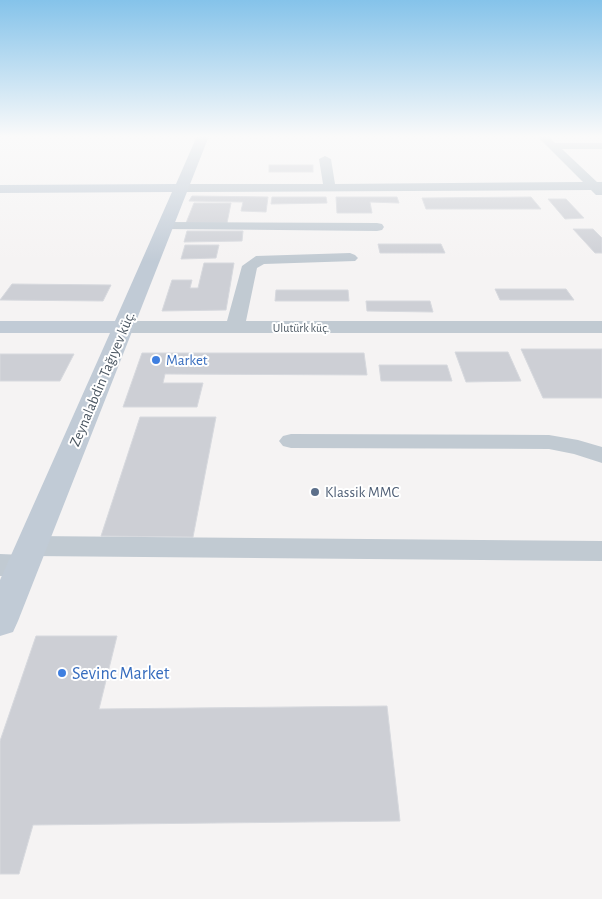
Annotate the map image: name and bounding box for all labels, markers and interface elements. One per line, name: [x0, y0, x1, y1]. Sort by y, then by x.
street label: Zeynalabdin Tağıyev küç.: [67, 310, 138, 449]
street label: Ulutürk küç.: [273, 322, 329, 334]
place label: Market: [166, 353, 208, 368]
marker: Market: [150, 354, 162, 366]
place label: Klassik MMC: [325, 485, 400, 500]
marker: Klassik MMC: [309, 486, 321, 498]
place label: Sevinc Market: [72, 665, 170, 683]
marker: Sevinc Market: [56, 667, 68, 679]

